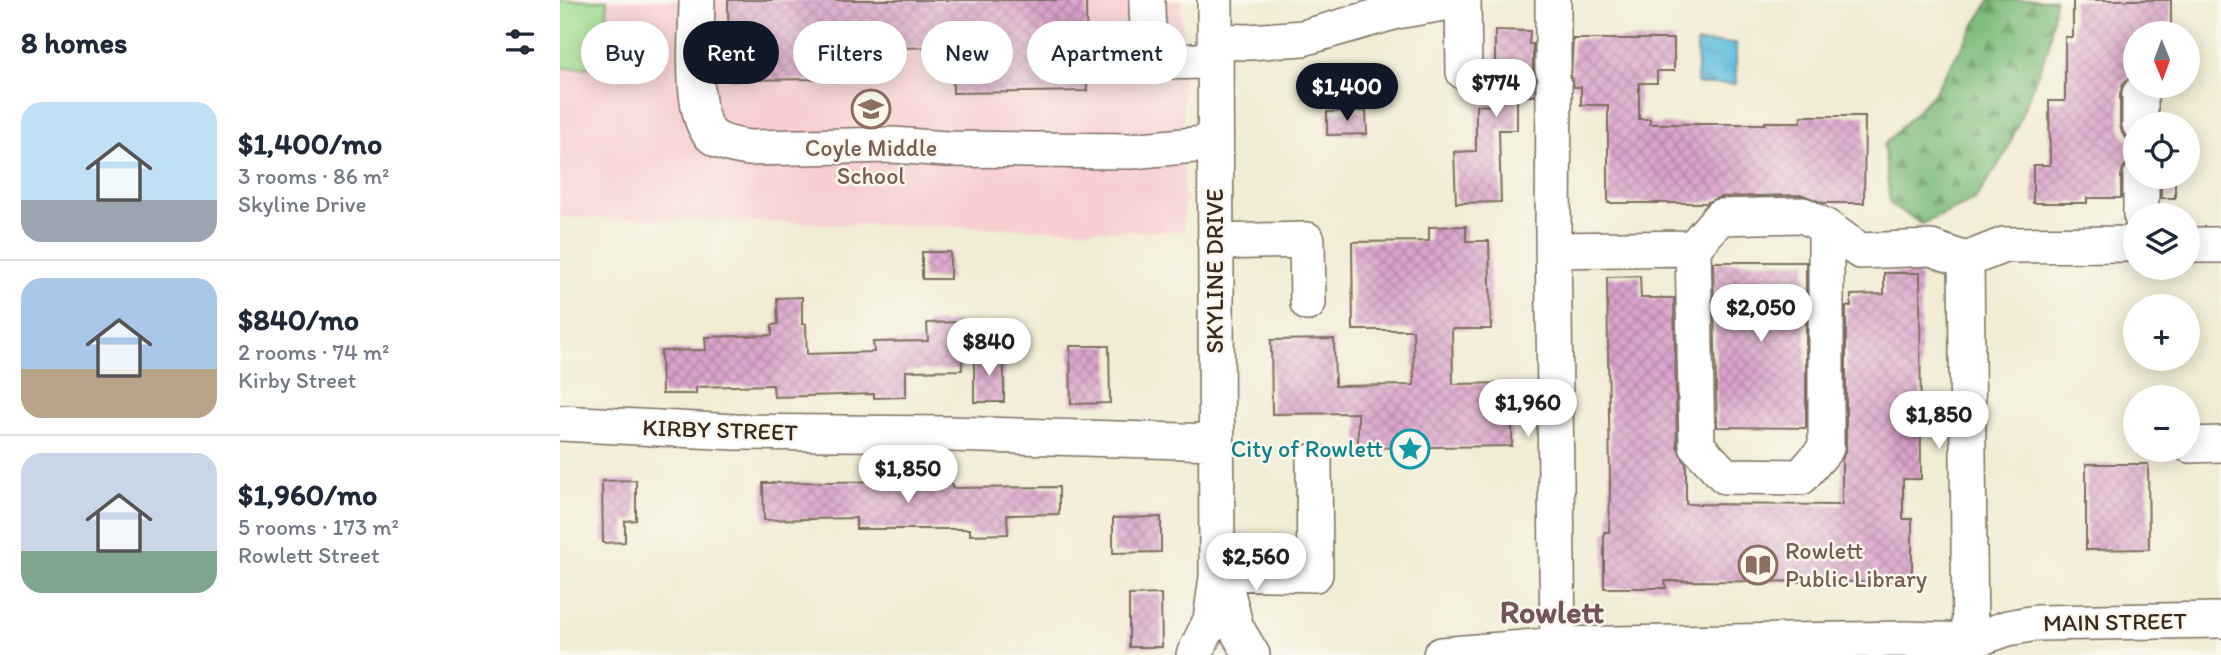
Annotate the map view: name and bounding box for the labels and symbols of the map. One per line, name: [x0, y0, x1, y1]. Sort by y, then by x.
north arrow: [2123, 21, 2200, 98]
pin: $774: [1455, 60, 1537, 119]
pin: $1,400: [1290, 64, 1404, 123]
school or university icon: Coyle Middle School: [850, 88, 892, 130]
place label: Coyle Middle School: [805, 133, 937, 190]
street label: SKYLINE DRIVE: [1200, 189, 1229, 353]
pin: $2,050: [1704, 284, 1818, 344]
pin: $840: [948, 318, 1030, 378]
pin: $1,960: [1471, 380, 1585, 439]
pin: $1,850: [1882, 392, 1996, 451]
street label: KIRBY STREET: [642, 412, 799, 447]
place icon: City of Rowlett: [1389, 428, 1431, 470]
place label: City of Rowlett: [1231, 434, 1383, 463]
pin: $1,850: [851, 446, 965, 505]
pin: $2,560: [1199, 534, 1313, 593]
place label: Rowlett Public Library: [1785, 536, 1927, 593]
library icon: Rowlett Public Library: [1737, 544, 1779, 586]
district label: Rowlett: [1500, 593, 1604, 631]
street label: MAIN STREET: [2043, 606, 2188, 637]

